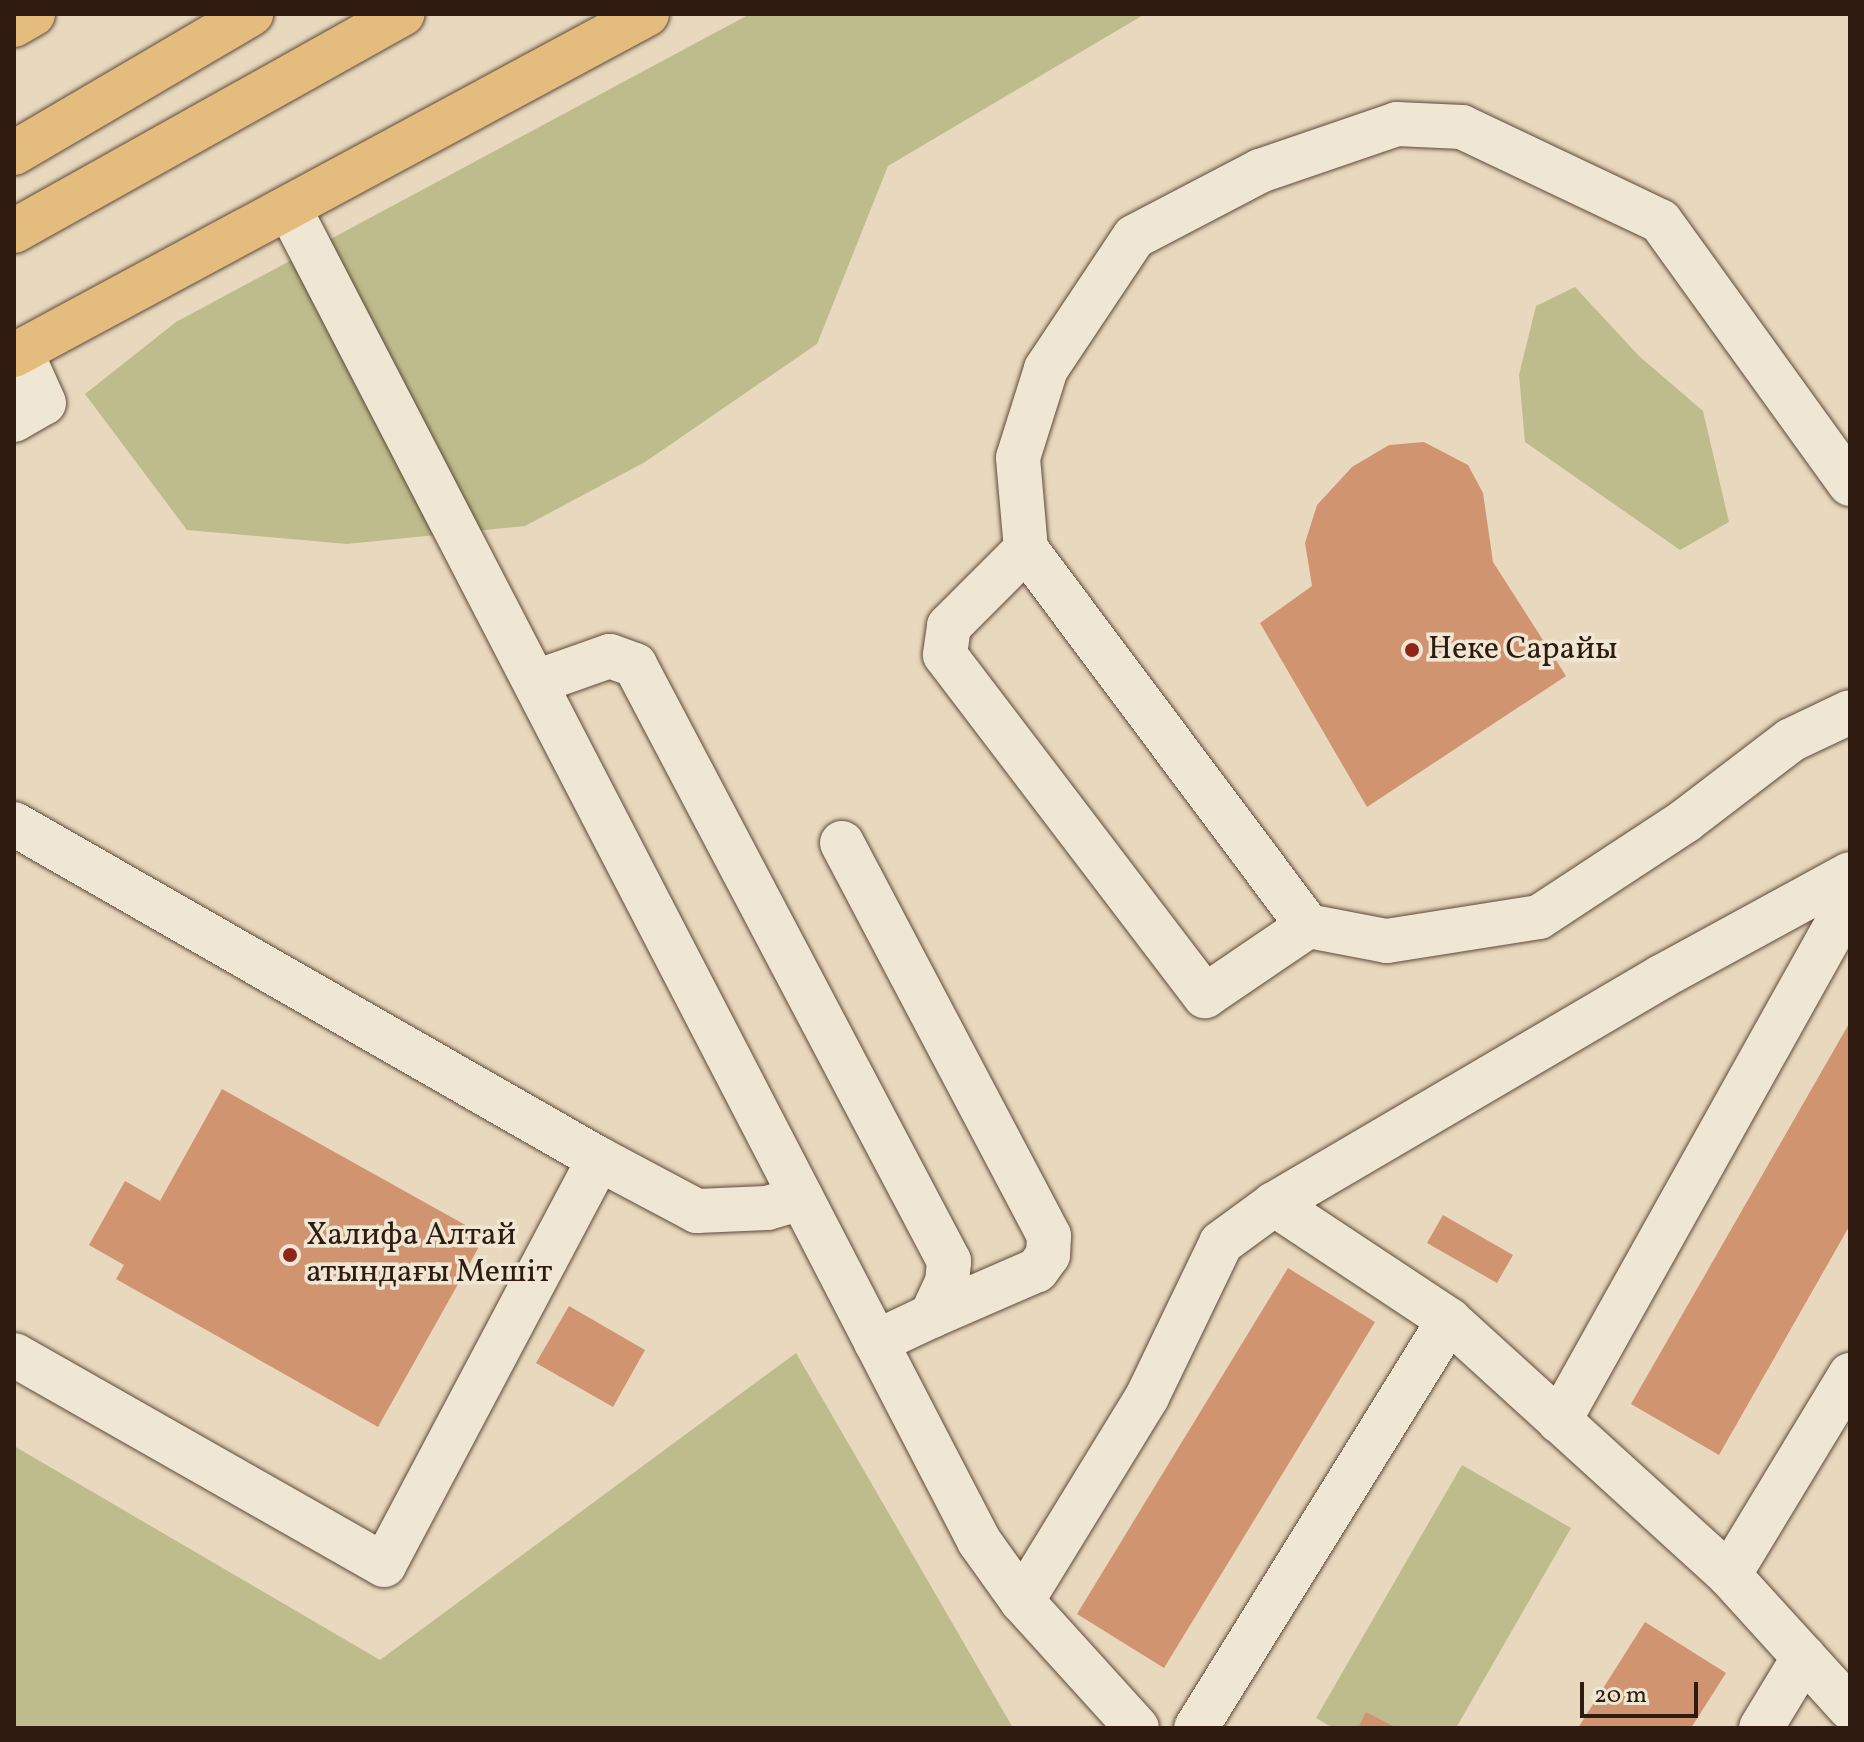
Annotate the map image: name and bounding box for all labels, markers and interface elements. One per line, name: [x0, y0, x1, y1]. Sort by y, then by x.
place label: Неке Сарайы: [1428, 631, 1618, 669]
marker: Неке Сарайы: [1403, 641, 1421, 659]
place label: Халифа Алтай атындағы Мешіт: [306, 1218, 552, 1293]
marker: Халифа Алтай атындағы Мешіт: [281, 1246, 299, 1264]
scale bar: [1584, 1666, 1702, 1716]
text: 20 m: [1594, 1679, 1647, 1713]

